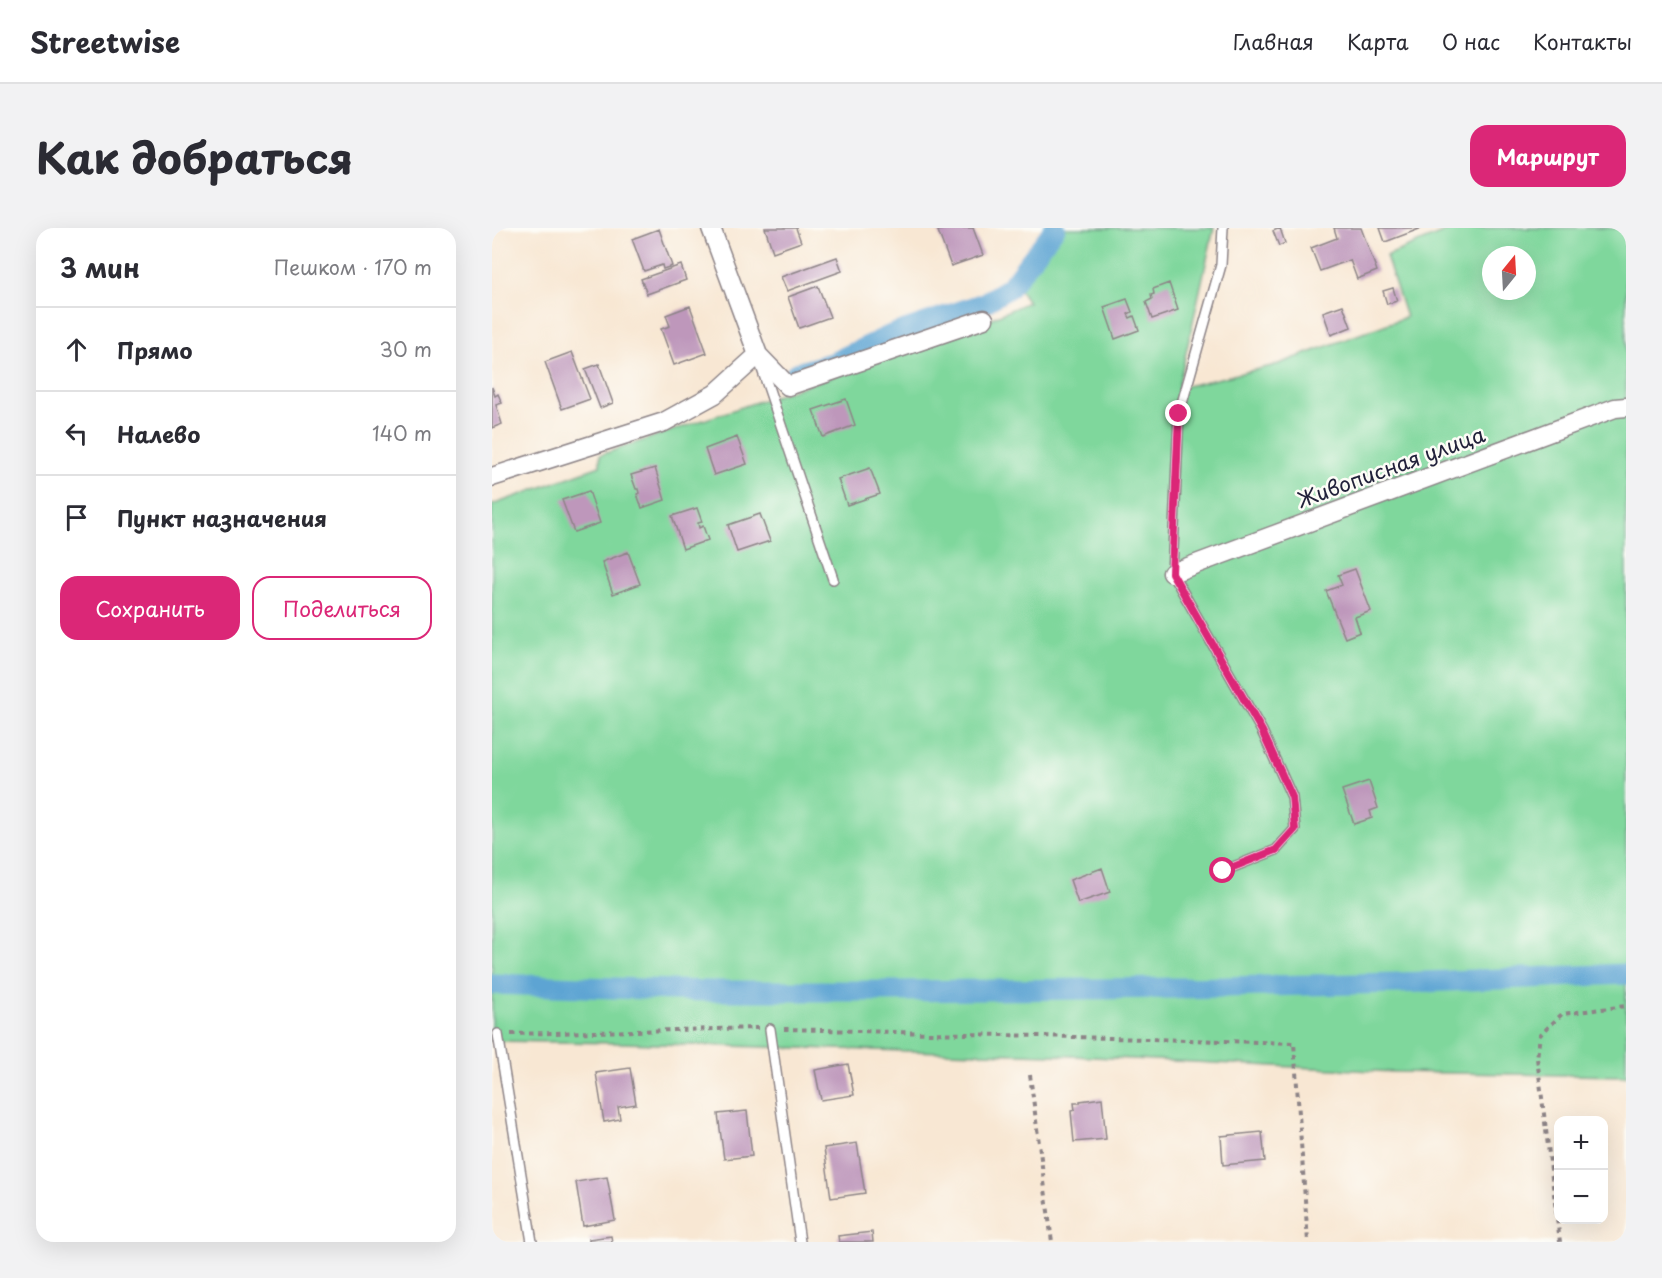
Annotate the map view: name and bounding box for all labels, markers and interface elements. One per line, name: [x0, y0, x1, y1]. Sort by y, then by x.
text: Streetwise: [30, 20, 180, 63]
text: Главная: [1233, 25, 1314, 57]
text: Карта: [1347, 25, 1409, 57]
text: О нас: [1442, 25, 1500, 57]
text: Контакты: [1533, 25, 1632, 57]
text: Как добраться: [36, 125, 353, 188]
button: Маршрут: [1470, 125, 1626, 187]
north arrow: [1482, 246, 1536, 300]
text: 3 мин: [60, 248, 140, 287]
text: Пешком · 170 m: [274, 252, 432, 282]
icon: ahead: [60, 333, 93, 366]
text: Прямо: [117, 333, 192, 366]
text: 30 m: [379, 334, 432, 364]
route end: [1165, 400, 1191, 426]
icon: left: [60, 417, 93, 450]
text: Налево: [117, 417, 200, 450]
street label: Живописная улица: [1292, 417, 1490, 515]
text: 140 m: [372, 418, 432, 448]
icon: arrive: [60, 501, 93, 534]
text: Пункт назначения: [117, 501, 327, 534]
button: Сохранить: [60, 576, 240, 640]
button: Поделиться: [252, 576, 432, 640]
route start: [1209, 857, 1235, 883]
map controls: [1554, 1116, 1608, 1224]
button: +: [1554, 1116, 1608, 1170]
button: −: [1554, 1170, 1608, 1224]

